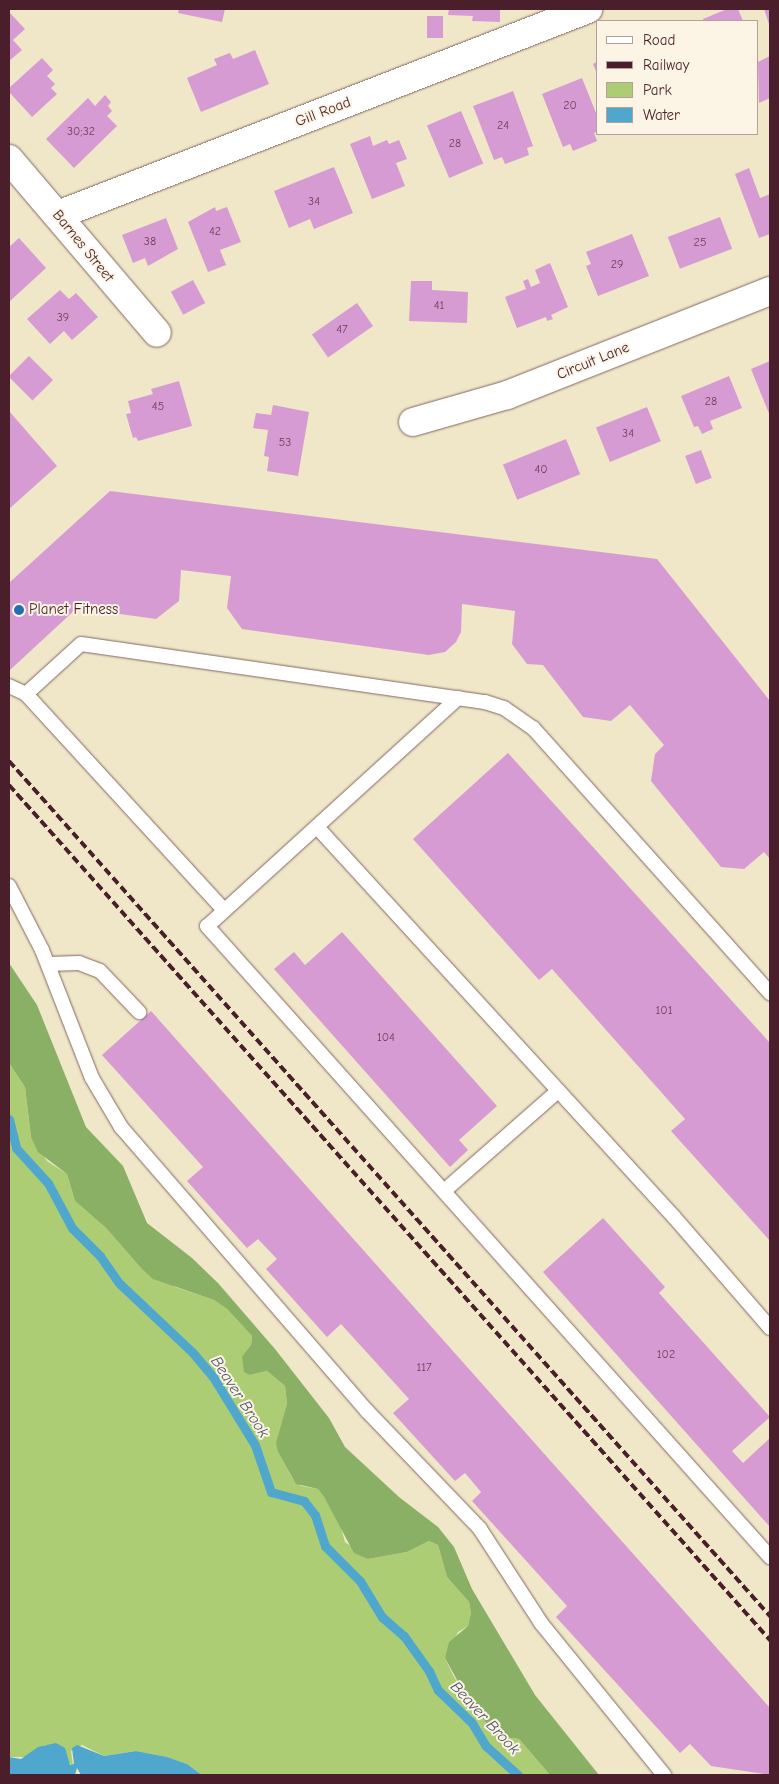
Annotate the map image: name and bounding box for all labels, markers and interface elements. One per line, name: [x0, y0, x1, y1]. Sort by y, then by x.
legend: [596, 20, 759, 135]
text: Road: [643, 31, 675, 49]
text: Railway: [643, 56, 689, 74]
text: Park: [643, 81, 672, 99]
street label: Gill Road: [293, 93, 353, 131]
house number: 20: [563, 99, 577, 113]
text: Water: [643, 106, 680, 124]
house number: 24: [497, 119, 509, 133]
house number: 30;32: [67, 125, 95, 139]
house number: 28: [449, 137, 461, 151]
house number: 34: [308, 195, 320, 209]
street label: Barnes Street: [48, 206, 118, 286]
house number: 42: [209, 225, 221, 239]
house number: 38: [144, 235, 156, 249]
house number: 25: [694, 236, 706, 250]
house number: 29: [611, 258, 623, 272]
house number: 41: [434, 299, 444, 313]
house number: 39: [57, 311, 69, 325]
house number: 47: [336, 323, 348, 337]
street label: Circuit Lane: [554, 338, 632, 384]
house number: 28: [705, 395, 717, 409]
house number: 45: [152, 400, 164, 414]
house number: 34: [622, 427, 634, 441]
house number: 53: [279, 436, 291, 450]
house number: 40: [534, 463, 548, 477]
place label: Planet Fitness: [29, 601, 118, 619]
marker: Planet Fitness: [13, 604, 25, 616]
house number: 101: [656, 1004, 672, 1018]
house number: 104: [377, 1031, 395, 1045]
house number: 102: [657, 1348, 675, 1362]
water label: Beaver Brook: [207, 1353, 273, 1441]
house number: 117: [416, 1361, 432, 1375]
water label: Beaver Brook: [446, 1677, 524, 1759]

